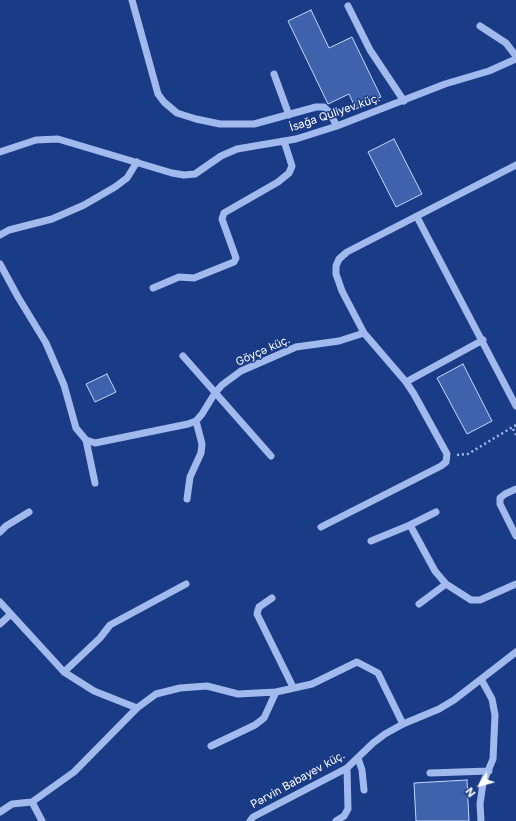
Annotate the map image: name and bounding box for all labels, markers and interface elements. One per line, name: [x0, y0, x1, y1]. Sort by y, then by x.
street label: İsağa Quliyev küç.: [288, 91, 382, 135]
street label: Göyçə küç.: [234, 333, 292, 369]
street label: Pərvin Babayev küç.: [249, 749, 347, 811]
north arrow: [460, 765, 500, 805]
text: N: [462, 785, 479, 800]

